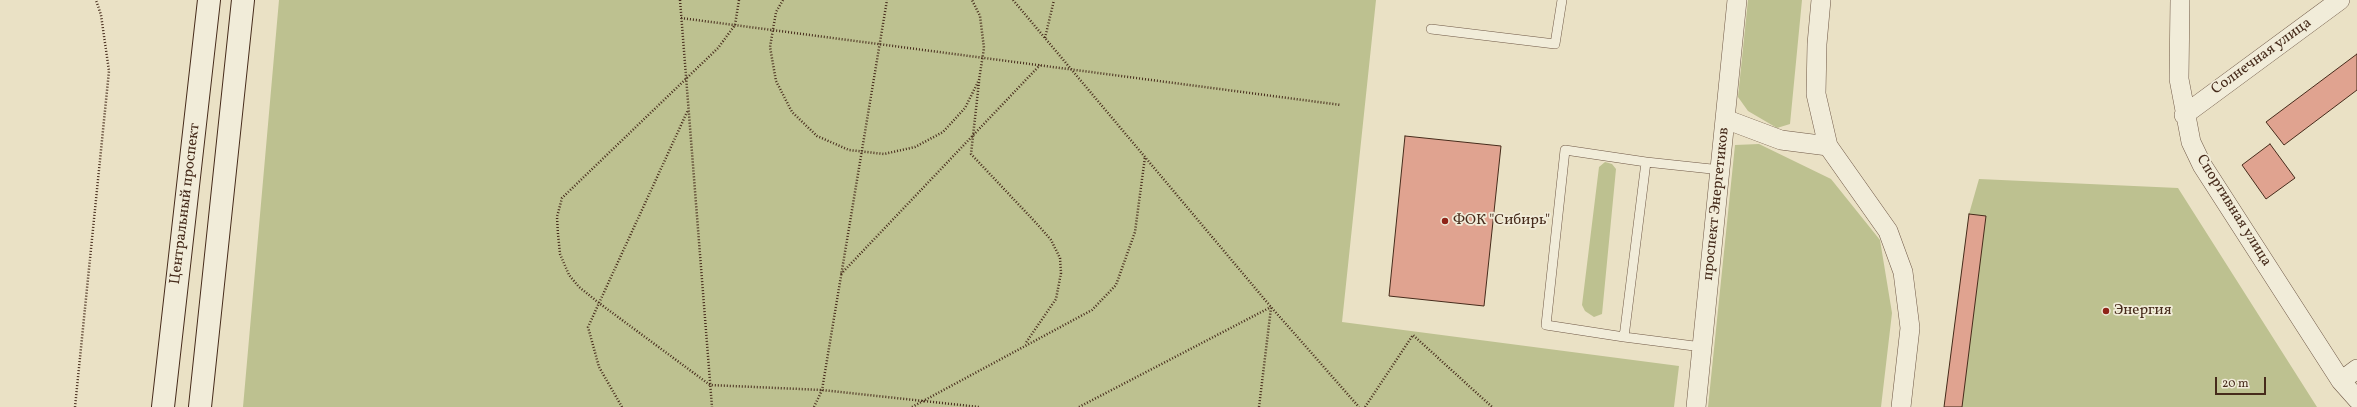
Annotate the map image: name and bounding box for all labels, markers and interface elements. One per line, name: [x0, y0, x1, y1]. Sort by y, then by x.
street label: Солнечная улица: [2208, 15, 2316, 99]
street label: Центральный проспект: [167, 122, 205, 286]
street label: проспект Энергетиков: [1700, 127, 1734, 281]
street label: Спортивная улица: [2191, 152, 2275, 270]
place label: ФОК "Сибирь": [1453, 212, 1550, 230]
marker: ФОК "Сибирь": [1440, 216, 1450, 226]
place label: Энергия: [2114, 302, 2172, 320]
marker: Энергия: [2101, 306, 2111, 316]
scale bar: [2217, 369, 2268, 395]
text: 20 m: [2222, 376, 2249, 392]

